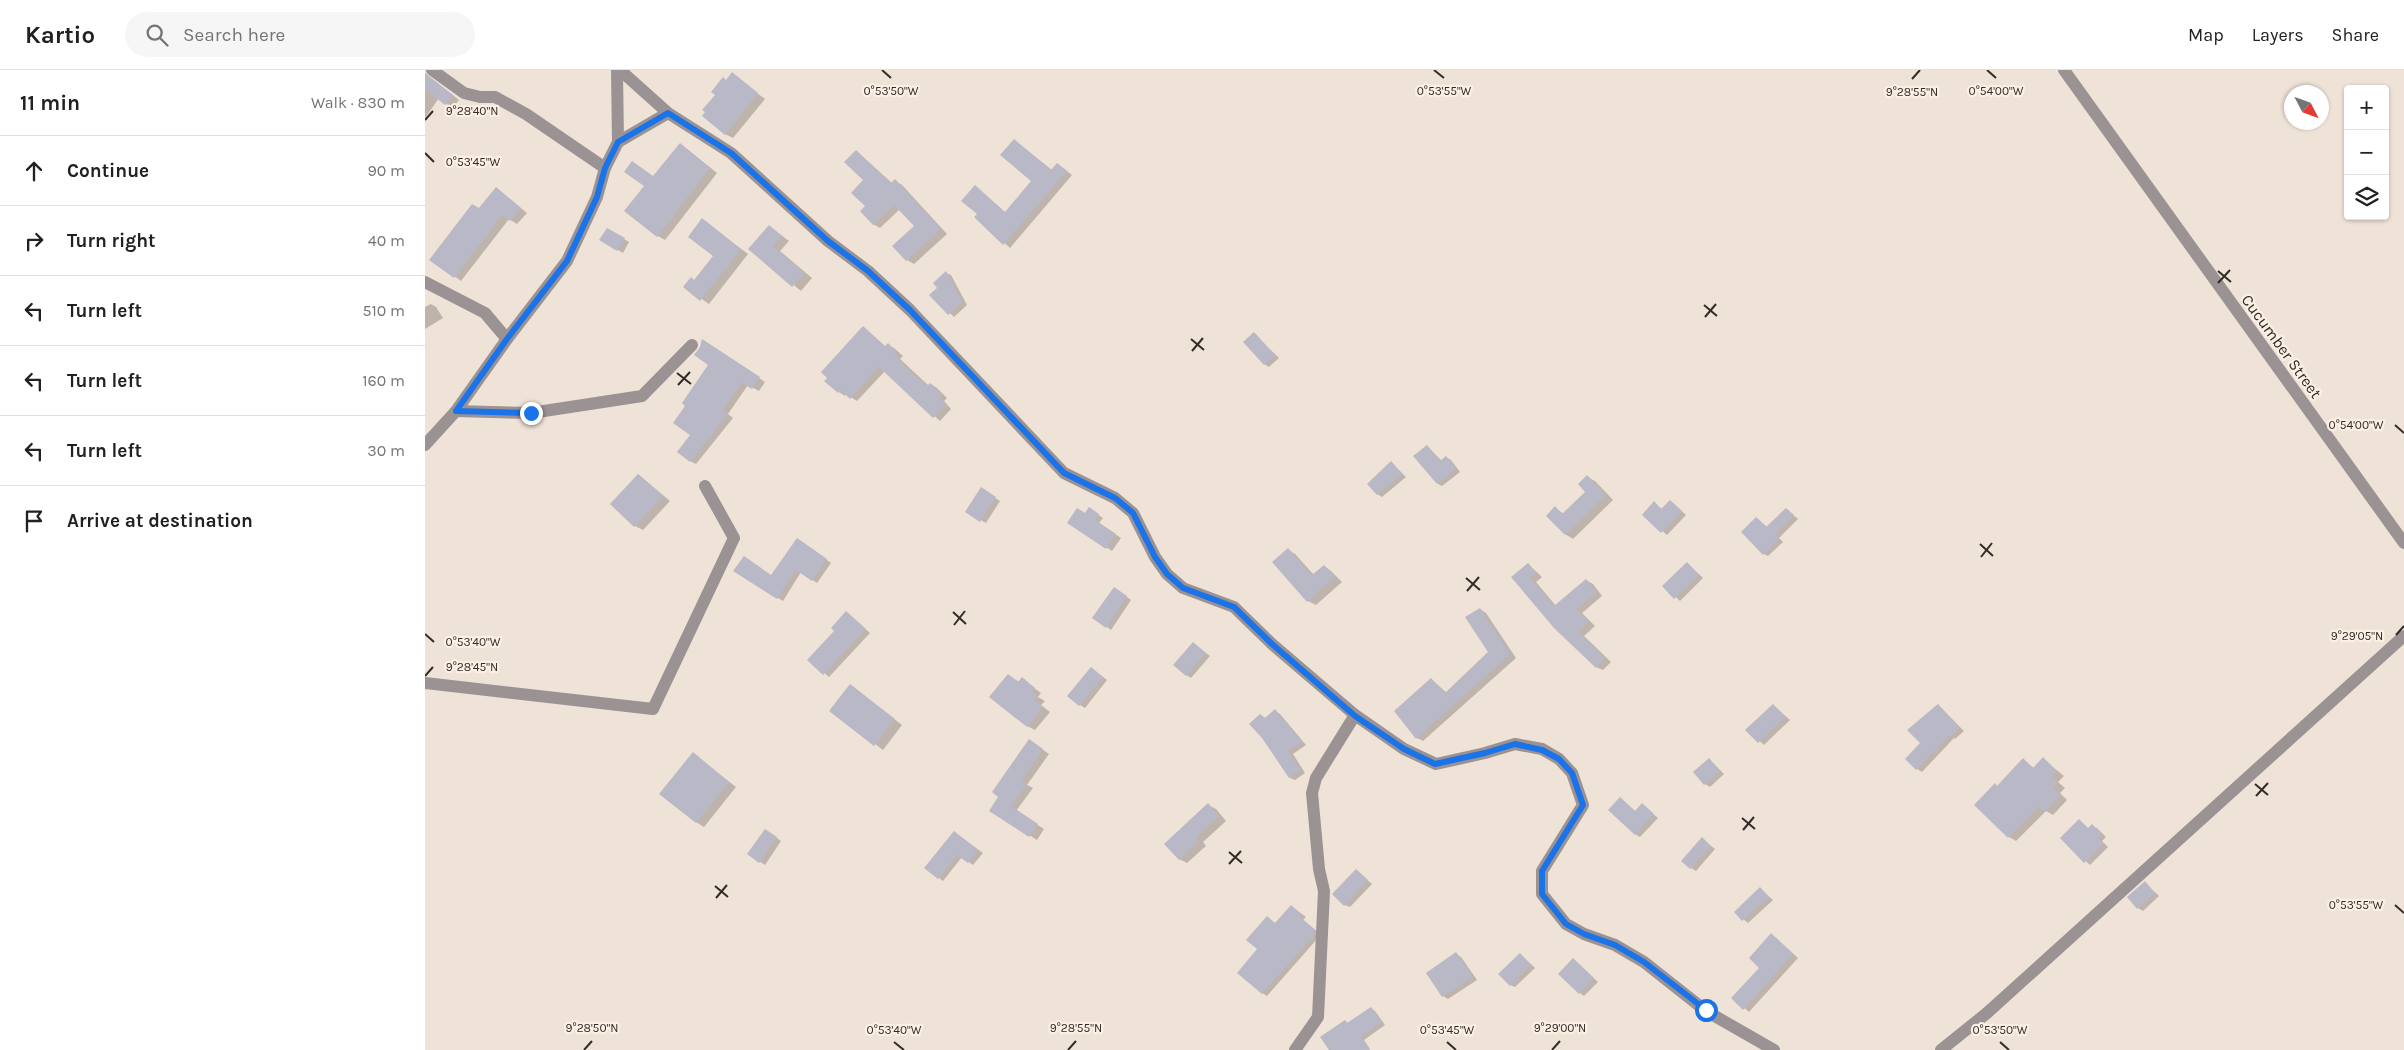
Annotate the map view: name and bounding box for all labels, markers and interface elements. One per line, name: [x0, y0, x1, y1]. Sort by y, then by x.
search box: [125, 12, 475, 57]
text: Kartio: [25, 21, 95, 49]
icon: search: [143, 21, 171, 49]
text: Search here: [183, 24, 285, 46]
text: Map: [2188, 24, 2224, 46]
text: Layers: [2252, 24, 2304, 46]
text: Share: [2332, 24, 2379, 46]
text: 0°53'50"W: [864, 84, 919, 98]
text: 0°53'55"W: [1417, 84, 1472, 98]
text: 0°54'00"W: [1969, 84, 2024, 98]
text: 9°28'55"N: [1886, 85, 1938, 99]
north arrow: [2284, 85, 2329, 130]
map controls: [2344, 85, 2389, 220]
button: +: [2344, 85, 2389, 130]
text: 11 min: [20, 91, 80, 115]
text: Walk · 830 m: [311, 93, 405, 112]
text: 9°28'40"N: [446, 104, 498, 118]
button: −: [2344, 130, 2389, 175]
text: 0°53'45"W: [446, 155, 501, 169]
icon: ahead: [20, 157, 48, 185]
text: Continue: [67, 160, 149, 182]
text: 90 m: [367, 161, 405, 180]
button: layers: [2344, 175, 2389, 220]
icon: right: [20, 227, 48, 255]
text: Turn right: [67, 230, 156, 252]
text: 40 m: [368, 231, 405, 250]
street label: Cucumber Street: [2238, 291, 2326, 402]
icon: left: [20, 297, 48, 325]
text: Turn left: [67, 300, 142, 322]
text: 510 m: [362, 301, 405, 320]
icon: left: [20, 367, 48, 395]
text: Turn left: [67, 370, 142, 392]
text: 160 m: [362, 371, 405, 390]
route end: [520, 402, 543, 425]
text: 0°54'00"W: [2329, 418, 2384, 432]
icon: left: [20, 437, 48, 465]
text: Turn left: [67, 440, 142, 462]
text: 30 m: [367, 441, 405, 460]
icon: arrive: [20, 507, 48, 535]
text: Arrive at destination: [67, 510, 253, 532]
text: 9°29'05"N: [2331, 629, 2383, 643]
text: 0°53'40"W: [446, 635, 501, 649]
text: 9°28'45"N: [446, 660, 498, 674]
text: 0°53'55"W: [2329, 898, 2384, 912]
route start: [1695, 999, 1718, 1022]
text: 9°28'50"N: [566, 1021, 618, 1035]
text: 9°28'55"N: [1050, 1021, 1102, 1035]
text: 9°29'00"N: [1534, 1021, 1586, 1035]
text: 0°53'40"W: [867, 1023, 922, 1037]
text: 0°53'45"W: [1420, 1023, 1475, 1037]
text: 0°53'50"W: [1973, 1023, 2028, 1037]

